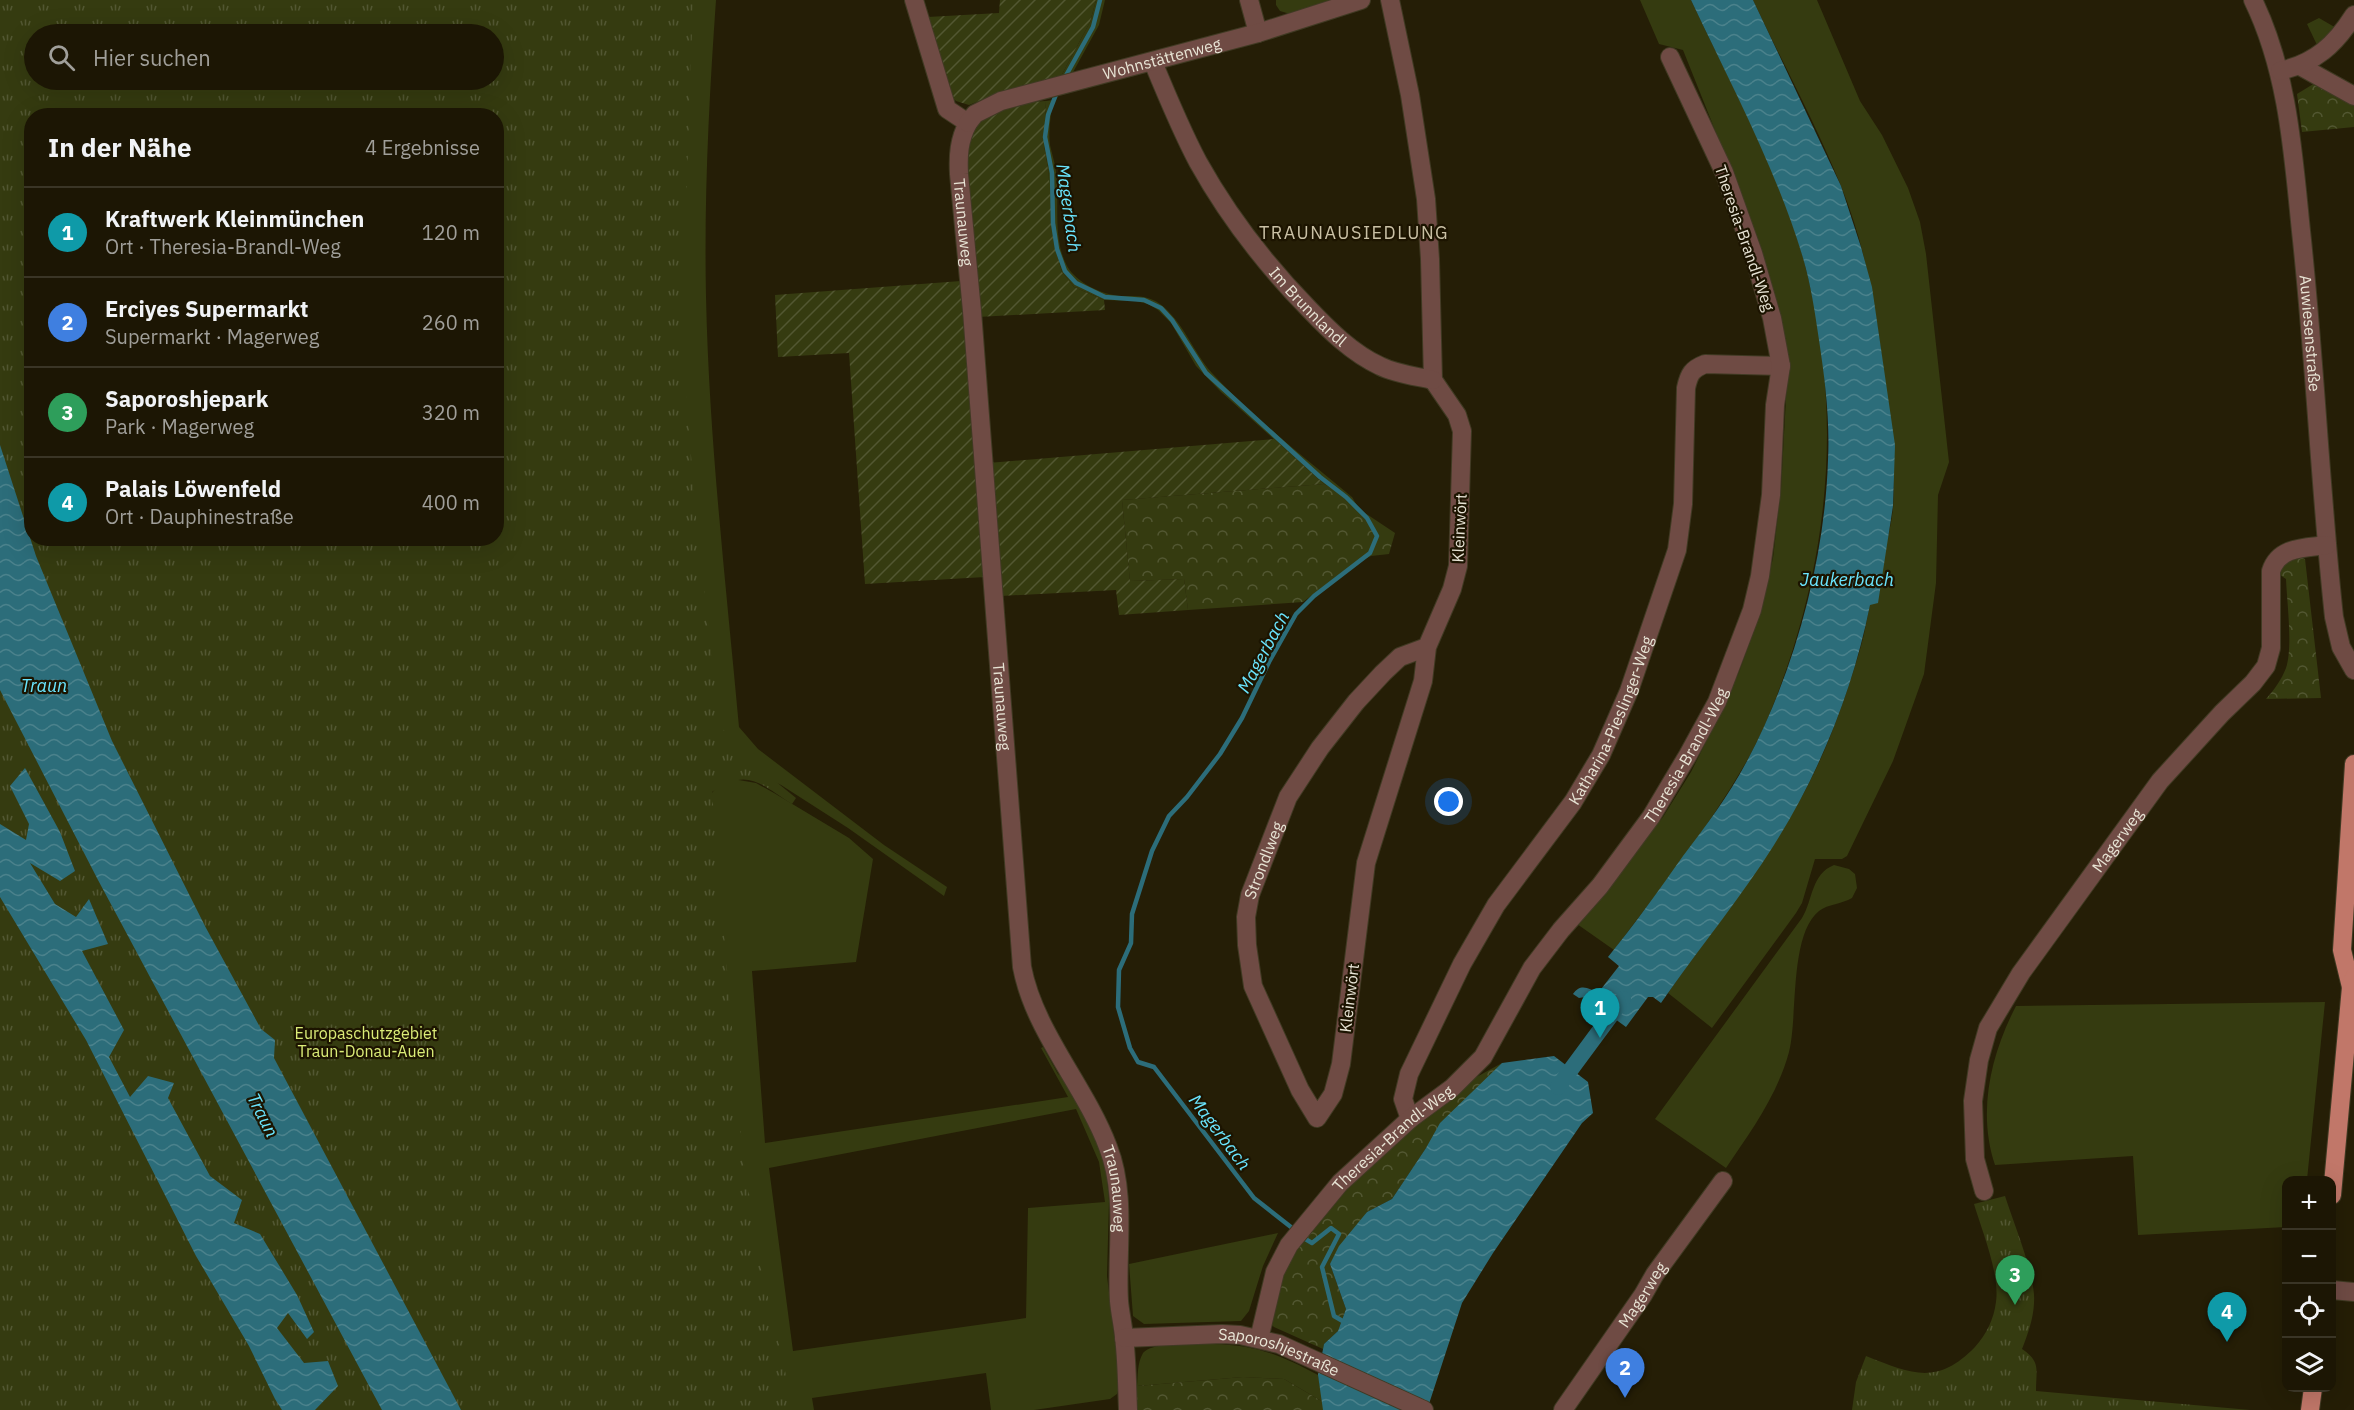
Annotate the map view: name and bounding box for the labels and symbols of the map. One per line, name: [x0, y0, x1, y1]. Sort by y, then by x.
street label: Wohnstättenweg: [1101, 33, 1224, 84]
water label: Magerbach: [1051, 162, 1087, 254]
street label: Theresia-Brandl-Weg: [1711, 162, 1780, 314]
street label: Traunauweg: [949, 177, 978, 268]
district label: TRAUNAUSIEDLUNG: [1259, 221, 1449, 244]
street label: Im Brunnlandl: [1265, 263, 1351, 351]
street label: Auwiesenstraße: [2296, 274, 2325, 392]
street label: Kleinwört: [1447, 493, 1471, 563]
water label: Jaukerbach: [1800, 568, 1894, 591]
water label: Magerbach: [1232, 607, 1294, 697]
street label: Katharina-Pieslinger-Weg: [1564, 633, 1657, 808]
street label: Traunauweg: [989, 662, 1016, 752]
water label: Traun: [21, 674, 67, 697]
street label: Theresia-Brandl-Weg: [1639, 684, 1732, 828]
your location: [1434, 787, 1463, 816]
street label: Magerweg: [2087, 804, 2147, 876]
street label: Strondlweg: [1239, 818, 1288, 902]
street label: Kleinwört: [1335, 963, 1363, 1033]
pin: 1: [1580, 988, 1620, 1038]
park label: Europaschutzgebiet Traun-Donau-Auen: [295, 1023, 437, 1061]
street label: Theresia-Brandl-Weg: [1328, 1080, 1458, 1195]
water label: Traun: [242, 1089, 284, 1141]
water label: Magerbach: [1184, 1089, 1256, 1175]
street label: Traunauweg: [1098, 1142, 1130, 1233]
pin: 3: [1996, 1256, 2034, 1305]
street label: Magerweg: [1614, 1257, 1671, 1331]
pin: 4: [2208, 1292, 2246, 1342]
street label: Saporoshjestraße: [1218, 1324, 1343, 1380]
pin: 2: [1606, 1348, 1644, 1398]

